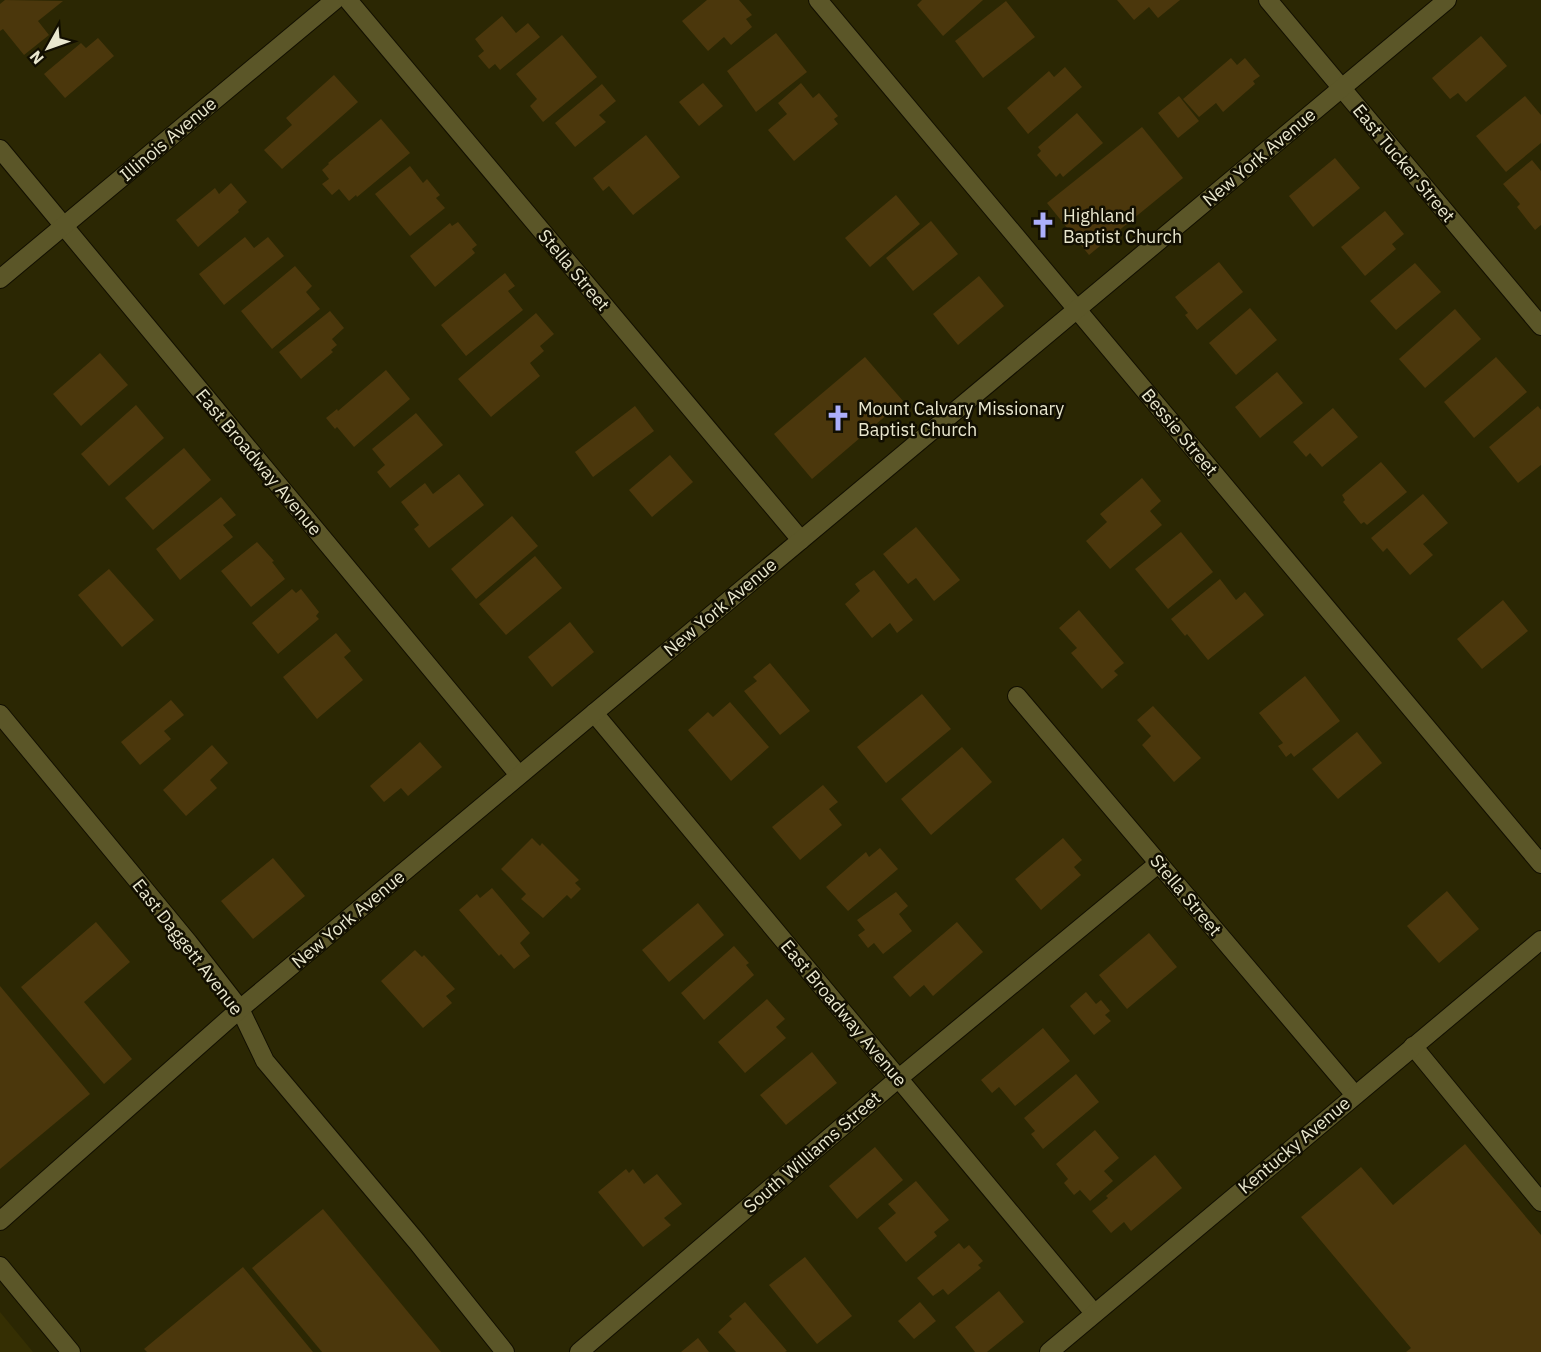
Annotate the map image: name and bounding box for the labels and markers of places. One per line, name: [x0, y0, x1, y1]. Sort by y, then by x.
place label: Highland Baptist Church: [1063, 204, 1182, 248]
church icon: Highland Baptist Church: [1028, 210, 1058, 240]
place label: Mount Calvary Missionary Baptist Church: [858, 397, 1064, 441]
church icon: Mount Calvary Missionary Baptist Church: [823, 403, 853, 433]

